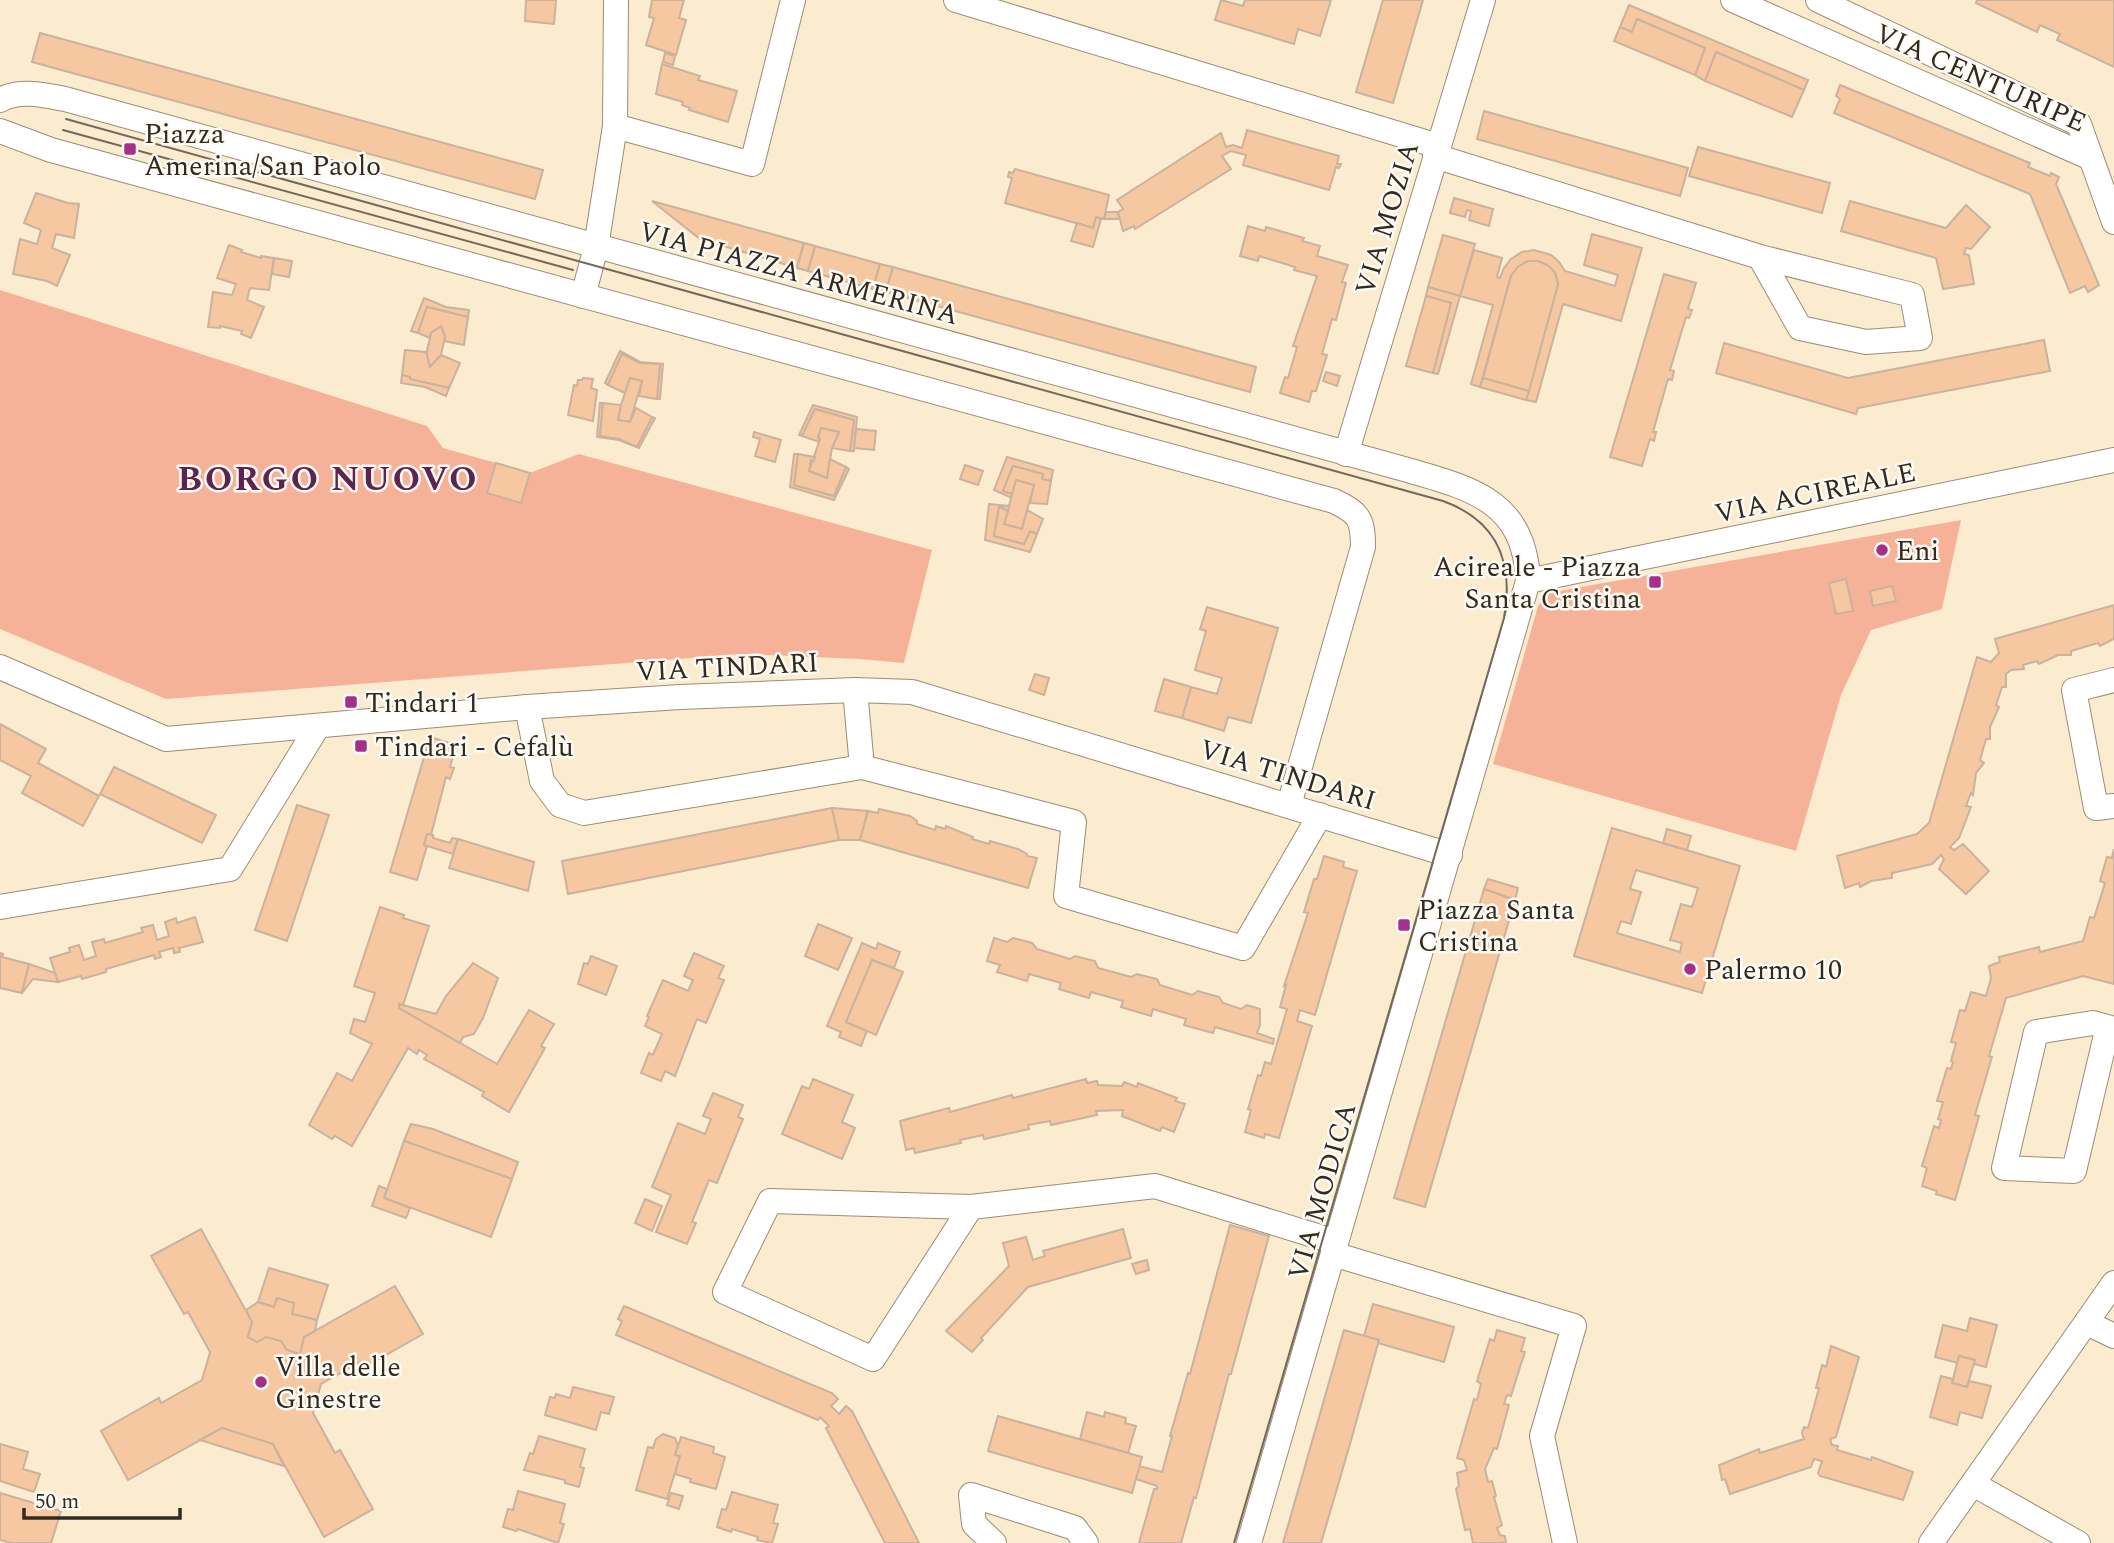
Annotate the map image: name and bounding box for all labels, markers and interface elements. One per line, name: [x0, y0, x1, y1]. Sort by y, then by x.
street label: VIA CENTURIPE: [1868, 12, 2093, 144]
place label: Piazza Amerina/San Paolo: [144, 113, 381, 188]
street label: VIA MOZIA: [1344, 136, 1431, 300]
marker: Piazza Amerina/San Paolo: [122, 141, 138, 157]
street label: VIA PIAZZA ARMERINA: [634, 210, 963, 337]
street label: VIA ACIREALE: [1711, 451, 1920, 536]
district label: BORGO NUOVO: [177, 453, 479, 506]
place label: Eni: [1896, 530, 1939, 573]
marker: Eni: [1874, 542, 1890, 558]
place label: Acireale - Piazza Santa Cristina: [1433, 546, 1641, 621]
marker: Acireale - Piazza Santa Cristina: [1647, 574, 1663, 590]
street label: VIA TINDARI: [635, 641, 819, 694]
place label: Tindari 1: [365, 682, 479, 725]
marker: Tindari 1: [343, 694, 359, 710]
place label: Tindari - Cefalù: [375, 726, 574, 769]
street label: VIA TINDARI: [1194, 728, 1381, 823]
marker: Tindari - Cefalù: [353, 738, 369, 754]
place label: Piazza Santa Cristina: [1418, 889, 1575, 964]
marker: Piazza Santa Cristina: [1396, 917, 1412, 933]
place label: Palermo 10: [1704, 949, 1842, 992]
marker: Palermo 10: [1682, 961, 1698, 977]
street label: VIA MODICA: [1277, 1098, 1368, 1285]
place label: Villa delle Ginestre: [275, 1346, 401, 1421]
marker: Villa delle Ginestre: [253, 1374, 269, 1390]
scale bar: [24, 1476, 180, 1520]
text: 50 m: [35, 1486, 79, 1518]

